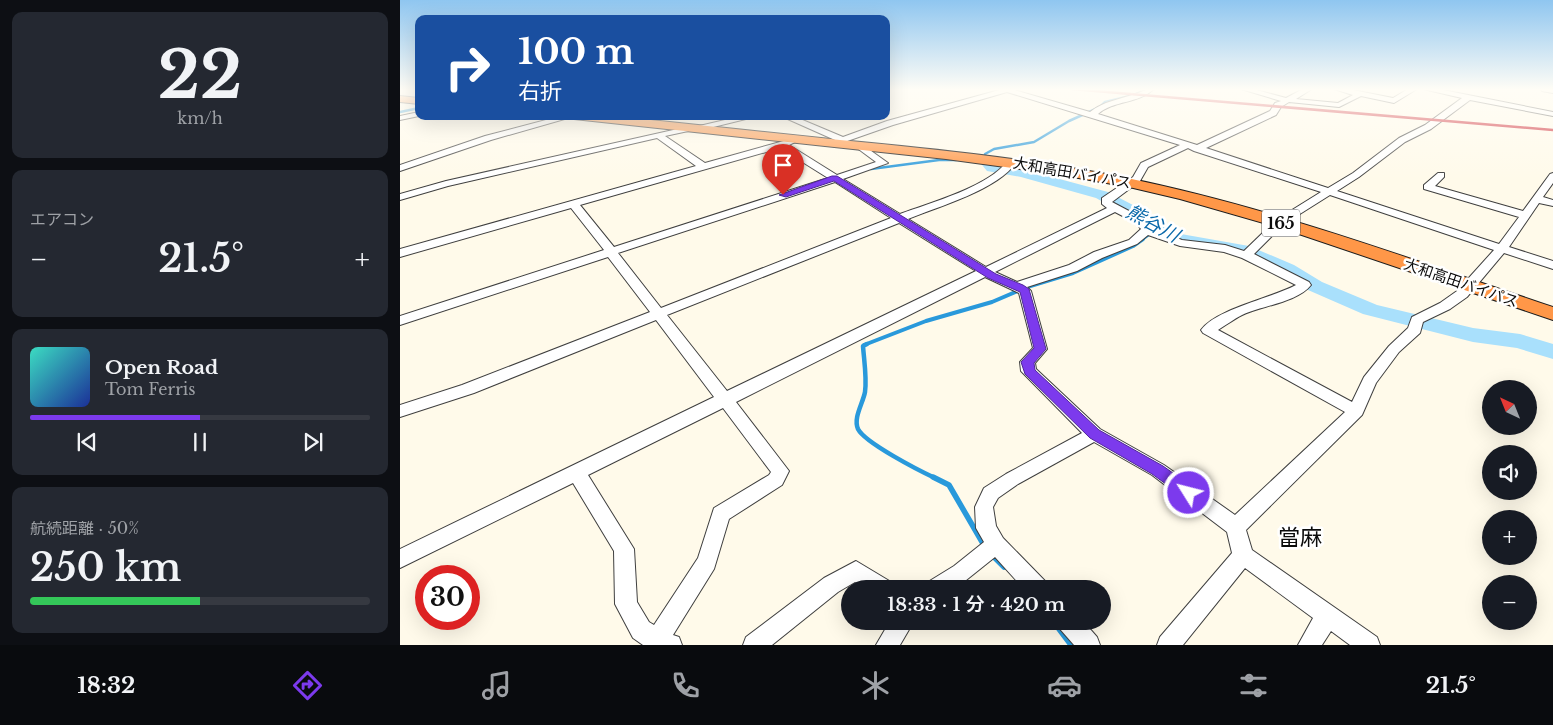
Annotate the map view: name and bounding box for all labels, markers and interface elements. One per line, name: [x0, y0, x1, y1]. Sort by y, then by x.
text: 100 m: [518, 30, 634, 73]
text: 22: [158, 35, 242, 116]
icon: right: [435, 35, 500, 100]
text: 右折: [518, 78, 562, 105]
text: km/h: [177, 108, 223, 128]
pin: [762, 144, 804, 195]
icon: arrive: [769, 151, 797, 179]
street label: 大和高田バイパス: [1011, 153, 1133, 192]
water label: 熊谷川: [1122, 200, 1185, 248]
text: エアコン: [30, 209, 94, 229]
road number: 165: [1262, 210, 1300, 237]
text: 21.5°: [158, 235, 244, 282]
text: −: [30, 242, 48, 277]
text: +: [355, 242, 370, 277]
street label: 大和高田バイパス: [1401, 254, 1521, 311]
text: Open Road: [105, 356, 218, 379]
text: Tom Ferris: [105, 379, 196, 399]
north arrow: [1482, 380, 1538, 435]
map controls: [1482, 380, 1537, 630]
icon: previous: [73, 428, 101, 456]
icon: pause: [186, 428, 214, 456]
icon: next: [299, 428, 327, 456]
button: sound: [1482, 445, 1537, 500]
position arrow: [1162, 466, 1214, 518]
button: +: [1482, 510, 1537, 565]
text: 航続距離 · 50%: [30, 518, 139, 538]
district label: 當麻: [1278, 524, 1322, 551]
text: 250 km: [30, 544, 181, 591]
speed limit sign: 30: [415, 565, 480, 630]
button: −: [1482, 575, 1537, 630]
text: 18:33 · 1 分 · 420 m: [887, 593, 1065, 616]
icon: directions: [290, 668, 325, 703]
icon: music: [479, 668, 514, 703]
icon: phone: [668, 668, 703, 703]
icon: climate: [858, 668, 893, 703]
icon: car: [1047, 668, 1082, 703]
icon: filters: [1236, 668, 1271, 703]
text: 18:32: [77, 672, 135, 699]
text: 21.5°: [1426, 672, 1476, 699]

